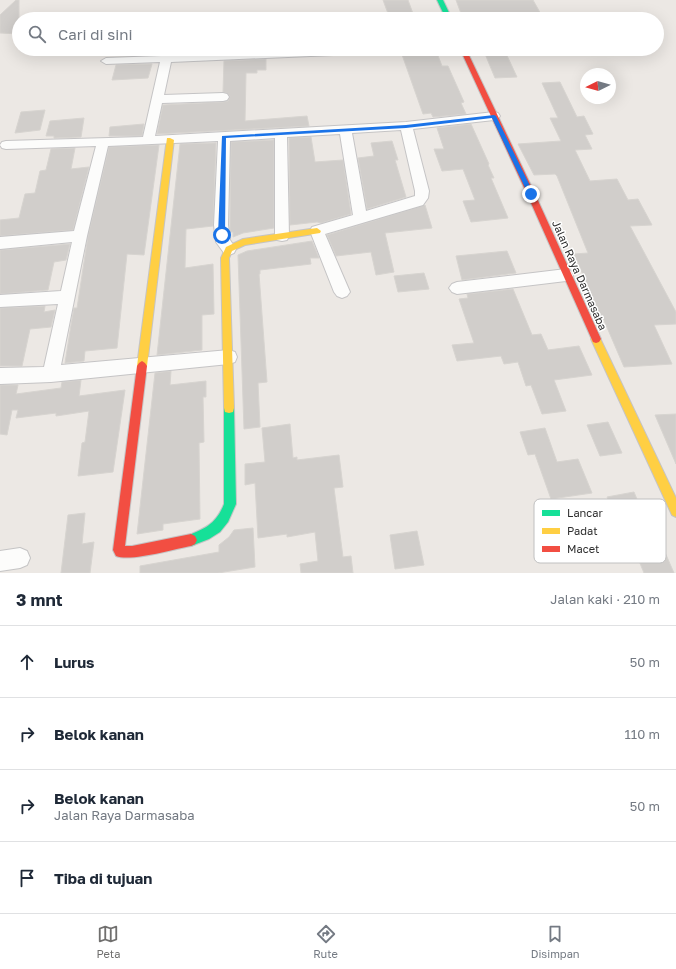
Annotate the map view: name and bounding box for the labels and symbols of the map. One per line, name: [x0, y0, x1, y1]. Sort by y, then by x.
north arrow: [580, 68, 616, 104]
route end: [522, 185, 540, 203]
street label: Jalan Raya Darmasaba: [550, 218, 610, 332]
route start: [213, 226, 231, 244]
legend: [534, 499, 666, 563]
text: Lancar: [567, 506, 604, 519]
text: Padat: [567, 524, 598, 537]
text: Macet: [567, 542, 599, 555]

